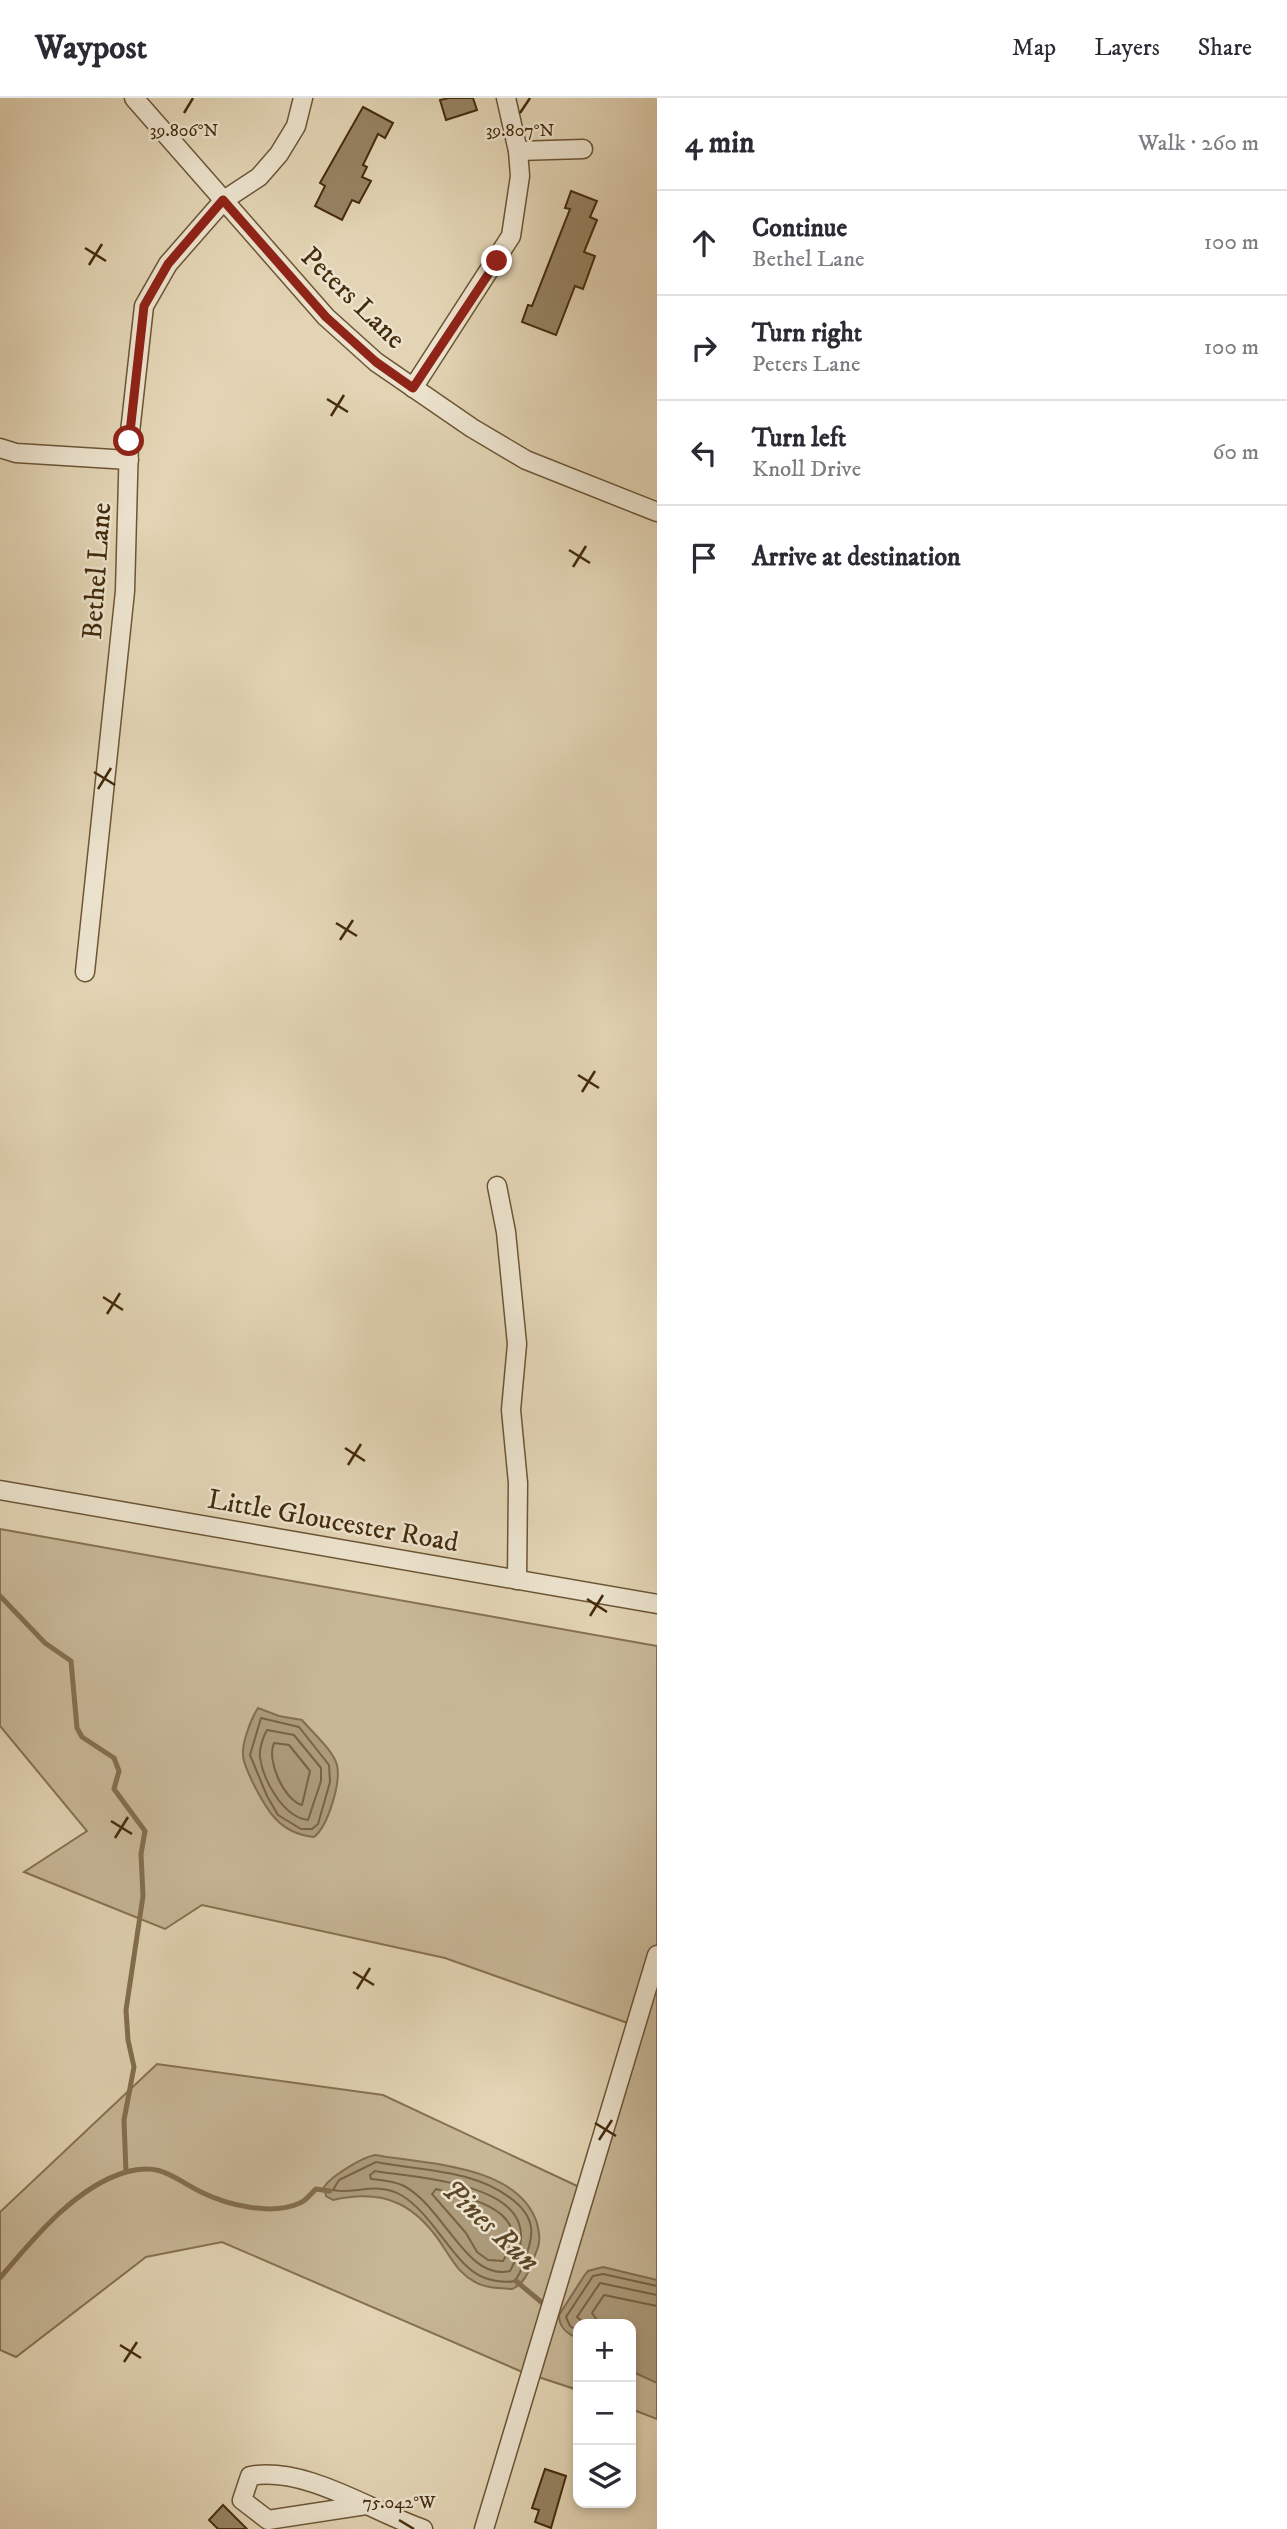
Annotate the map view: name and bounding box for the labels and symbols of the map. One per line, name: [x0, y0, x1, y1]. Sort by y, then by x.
text: 39.806°N: [150, 120, 218, 142]
text: 39.807°N: [486, 120, 555, 142]
street label: Peters Lane: [293, 240, 413, 356]
route end: [481, 245, 512, 276]
route start: [113, 425, 144, 456]
street label: Bethel Lane: [75, 501, 119, 641]
street label: Little Gloucester Road: [205, 1482, 461, 1560]
water label: Pines Run: [434, 2172, 546, 2280]
text: 75.042°W: [362, 2492, 436, 2514]

